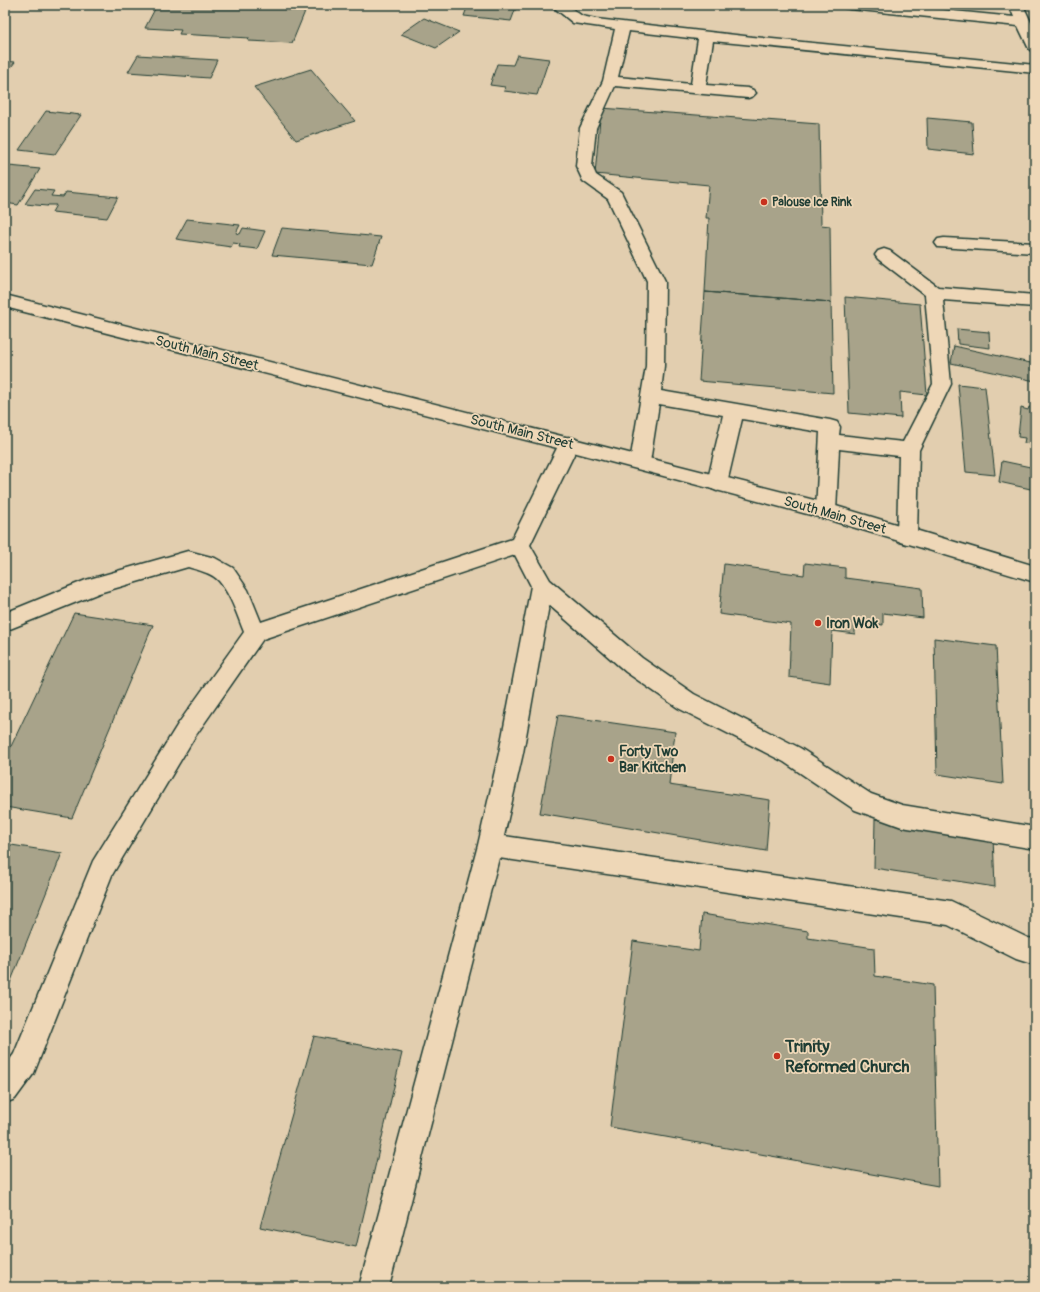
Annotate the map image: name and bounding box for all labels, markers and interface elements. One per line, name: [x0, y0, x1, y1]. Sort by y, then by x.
place label: Palouse Ice Rink: [772, 195, 853, 210]
marker: Palouse Ice Rink: [759, 197, 769, 207]
street label: South Main Street: [154, 332, 261, 374]
street label: South Main Street: [469, 411, 576, 453]
street label: South Main Street: [782, 492, 889, 538]
place label: Iron Wok: [826, 615, 878, 632]
marker: Iron Wok: [813, 618, 823, 628]
place label: Forty Two Bar Kitchen: [619, 743, 686, 776]
marker: Forty Two Bar Kitchen: [606, 754, 616, 764]
place label: Trinity Reformed Church: [784, 1036, 910, 1077]
marker: Trinity Reformed Church: [772, 1051, 782, 1061]

